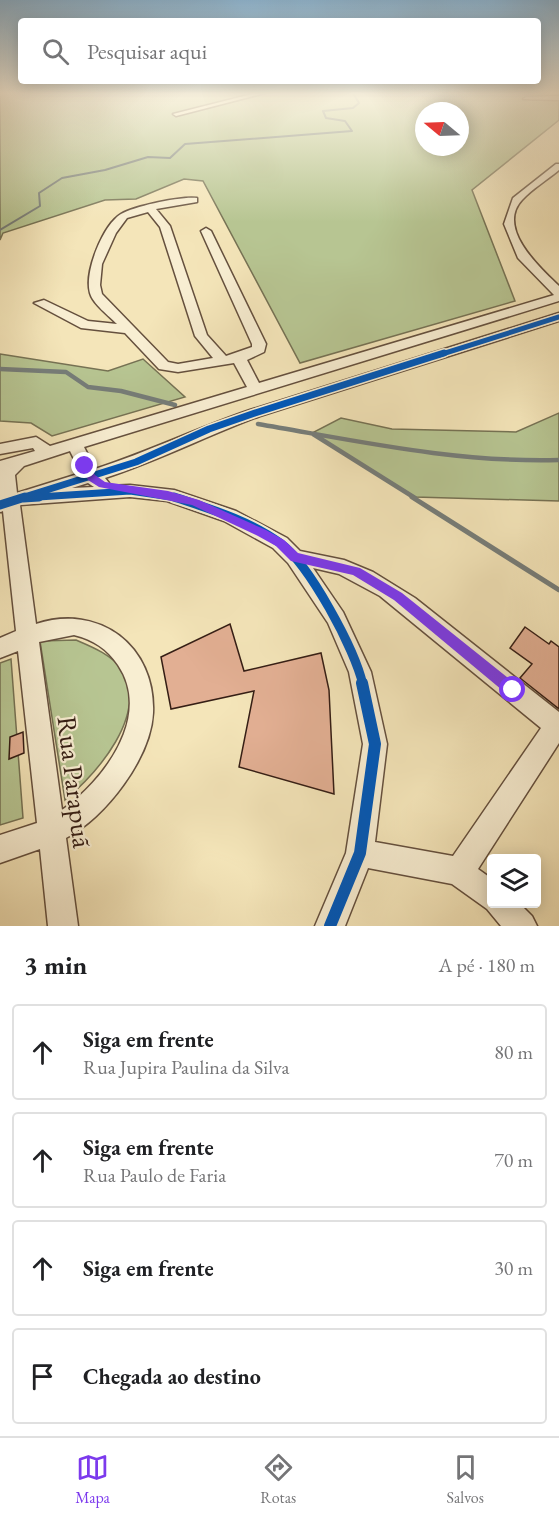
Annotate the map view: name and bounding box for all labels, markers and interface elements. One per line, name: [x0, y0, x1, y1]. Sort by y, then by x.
search box: [18, 18, 541, 84]
icon: search: [39, 35, 72, 68]
text: Pesquisar aqui: [87, 37, 207, 66]
north arrow: [415, 102, 469, 156]
route end: [71, 452, 97, 478]
route start: [499, 676, 525, 702]
street label: Rua Parapuã: [50, 714, 100, 850]
map controls: [487, 854, 541, 908]
button: layers: [487, 854, 541, 908]
text: 3 min: [24, 948, 87, 982]
text: A pé · 180 m: [439, 952, 535, 978]
text: Siga em frente: [83, 1025, 214, 1054]
icon: ahead: [26, 1036, 59, 1069]
text: 80 m: [494, 1039, 533, 1065]
text: Rua Jupira Paulina da Silva: [83, 1054, 289, 1080]
text: Siga em frente: [83, 1133, 214, 1162]
icon: ahead: [26, 1144, 59, 1177]
text: 70 m: [494, 1147, 533, 1173]
text: Rua Paulo de Faria: [83, 1162, 226, 1188]
icon: ahead: [26, 1252, 59, 1285]
text: Siga em frente: [83, 1254, 214, 1283]
text: 30 m: [494, 1255, 533, 1281]
icon: arrive: [26, 1360, 59, 1393]
text: Chegada ao destino: [83, 1362, 261, 1391]
tab: Mapa: [75, 1451, 110, 1508]
tab: Rotas: [260, 1451, 296, 1508]
tab: Salvos: [446, 1451, 484, 1508]

